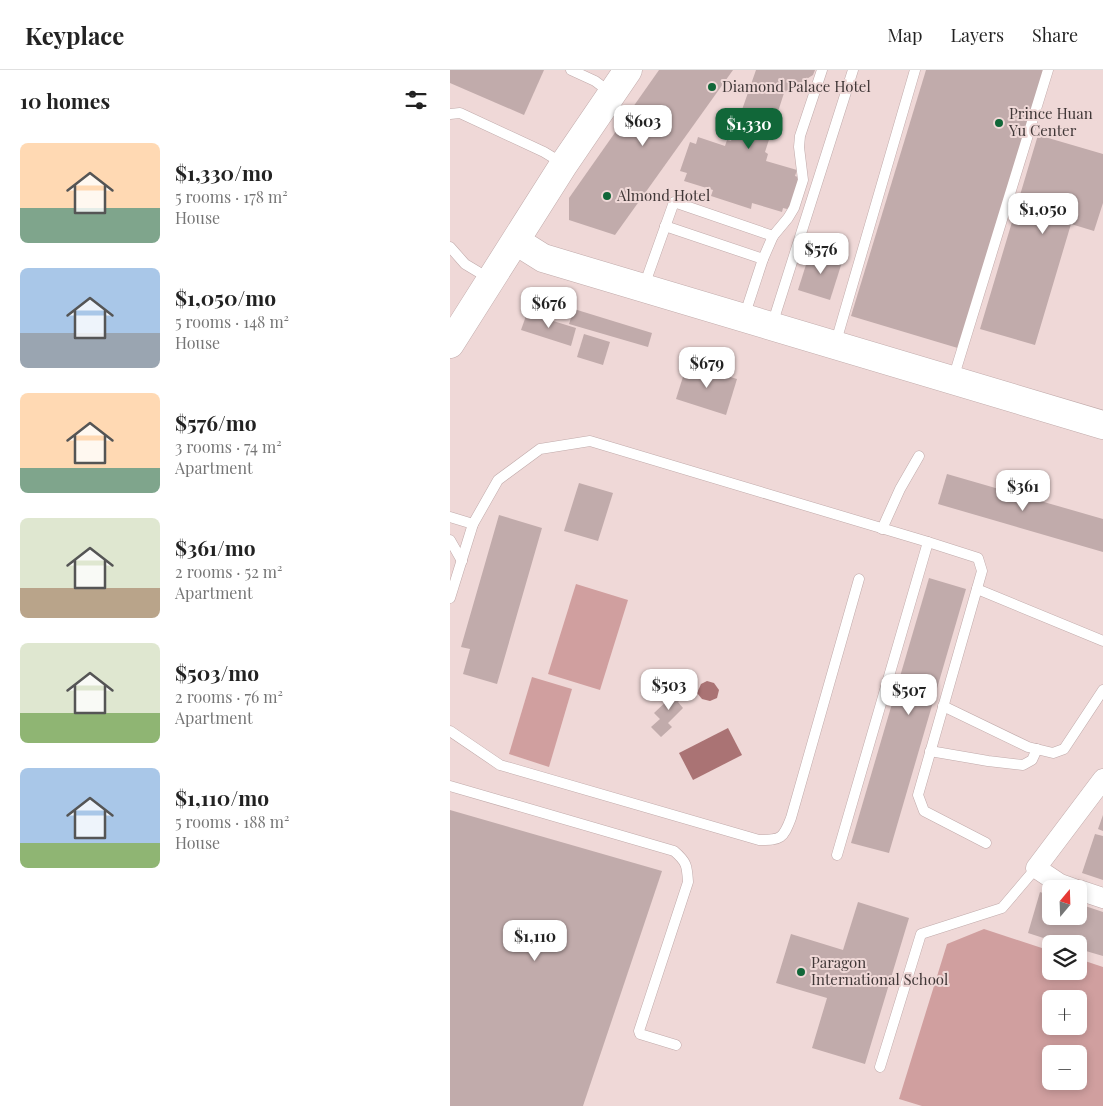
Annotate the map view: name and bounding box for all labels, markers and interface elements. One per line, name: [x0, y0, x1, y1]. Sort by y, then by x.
text: Keyplace: [25, 19, 124, 51]
text: Map: [887, 23, 922, 47]
text: Layers: [950, 23, 1004, 47]
text: Share: [1032, 23, 1078, 47]
place label: Diamond Palace Hotel: [722, 76, 871, 96]
marker: Diamond Palace Hotel: [706, 81, 718, 93]
text: 10 homes: [20, 86, 110, 114]
icon: filters: [402, 86, 430, 114]
place label: Prince Huan Yu Center: [1008, 103, 1093, 140]
pin: $603: [613, 104, 673, 147]
pin: $1,330: [708, 108, 790, 150]
text: $603: [625, 110, 661, 131]
text: $1,330: [726, 113, 772, 134]
marker: Prince Huan Yu Center: [993, 117, 1005, 129]
text: $1,330/mo: [175, 158, 273, 186]
icon: home: [60, 163, 120, 223]
place label: Almond Hotel: [616, 185, 710, 205]
text: 5 rooms · 178 m²: [175, 186, 288, 207]
marker: Almond Hotel: [601, 190, 613, 202]
pin: $1,050: [1002, 192, 1084, 235]
text: $1,050: [1019, 198, 1067, 219]
text: House: [175, 207, 220, 228]
pin: $576: [791, 232, 851, 275]
text: $576: [805, 238, 837, 259]
text: $1,050/mo: [175, 283, 276, 311]
pin: $676: [519, 286, 579, 329]
icon: home: [60, 288, 120, 348]
text: $676: [532, 292, 566, 313]
text: 5 rooms · 148 m²: [175, 311, 289, 332]
text: House: [175, 332, 220, 353]
pin: $679: [677, 346, 737, 389]
text: $679: [690, 352, 724, 373]
text: $576/mo: [175, 408, 257, 436]
icon: home: [60, 413, 120, 473]
text: 3 rooms · 74 m²: [175, 436, 282, 457]
text: Apartment: [175, 457, 253, 478]
pin: $361: [993, 470, 1053, 512]
text: $361: [1007, 475, 1039, 496]
text: $361/mo: [175, 533, 256, 561]
icon: home: [60, 538, 120, 598]
text: 2 rooms · 52 m²: [175, 561, 282, 582]
text: Apartment: [175, 582, 253, 603]
text: $503/mo: [175, 658, 259, 686]
icon: home: [60, 663, 120, 723]
pin: $503: [639, 668, 699, 711]
text: $503: [652, 674, 686, 695]
pin: $507: [879, 674, 939, 716]
text: $507: [892, 679, 926, 700]
text: 2 rooms · 76 m²: [175, 686, 283, 707]
text: Apartment: [175, 707, 253, 728]
text: $1,110/mo: [175, 783, 269, 811]
icon: home: [60, 788, 120, 848]
text: 5 rooms · 188 m²: [175, 811, 289, 832]
text: House: [175, 832, 220, 853]
north arrow: [1042, 880, 1088, 925]
map controls: [1042, 880, 1087, 1090]
pin: $1,110: [494, 920, 576, 962]
text: $1,110: [514, 925, 556, 946]
button: layers: [1042, 935, 1087, 980]
place label: Paragon International School: [811, 952, 948, 989]
marker: Paragon International School: [795, 966, 807, 978]
button: +: [1042, 990, 1087, 1035]
button: −: [1042, 1045, 1087, 1090]

